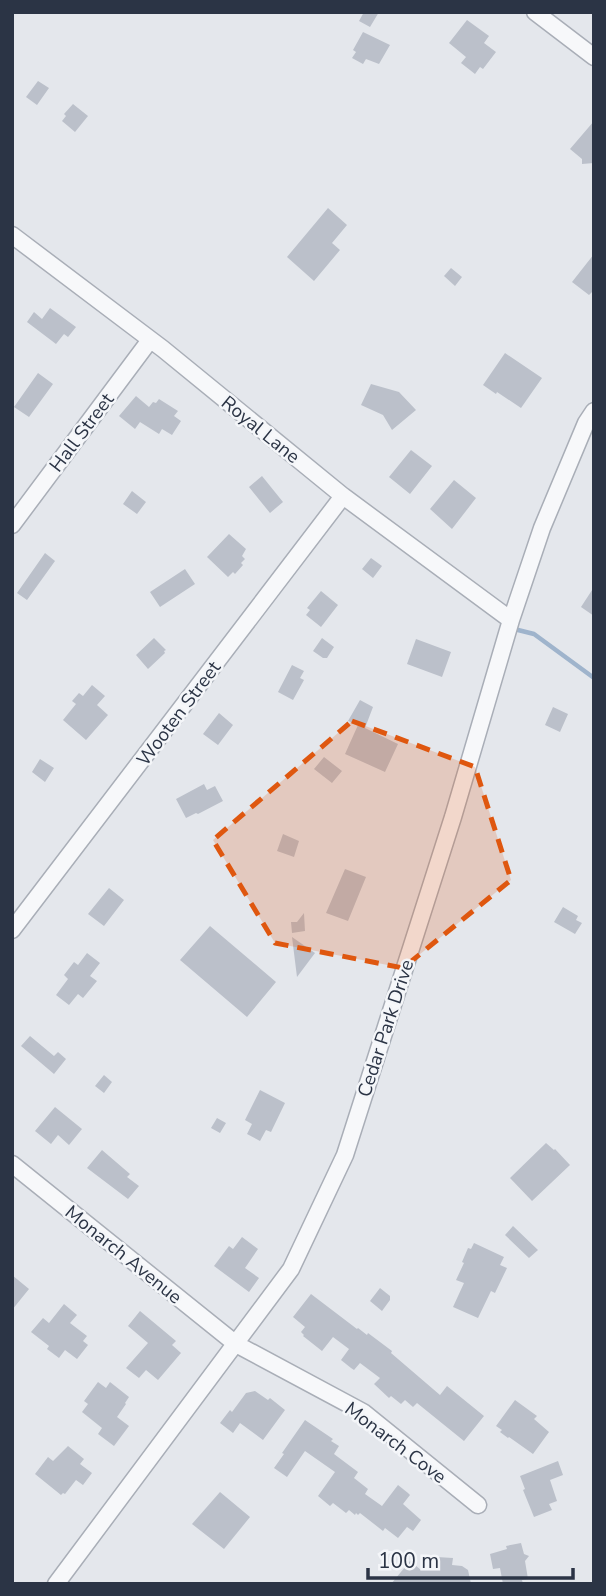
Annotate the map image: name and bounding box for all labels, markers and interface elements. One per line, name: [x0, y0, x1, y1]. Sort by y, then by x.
street label: Hall Street: [44, 388, 120, 477]
street label: Royal Lane: [216, 390, 305, 470]
street label: Wooten Street: [131, 656, 227, 771]
street label: Cedar Park Drive: [351, 956, 420, 1100]
street label: Monarch Avenue: [59, 1200, 187, 1310]
street label: Monarch Cove: [339, 1396, 452, 1490]
scale bar: [368, 1536, 573, 1580]
text: 100 m: [378, 1547, 439, 1575]

